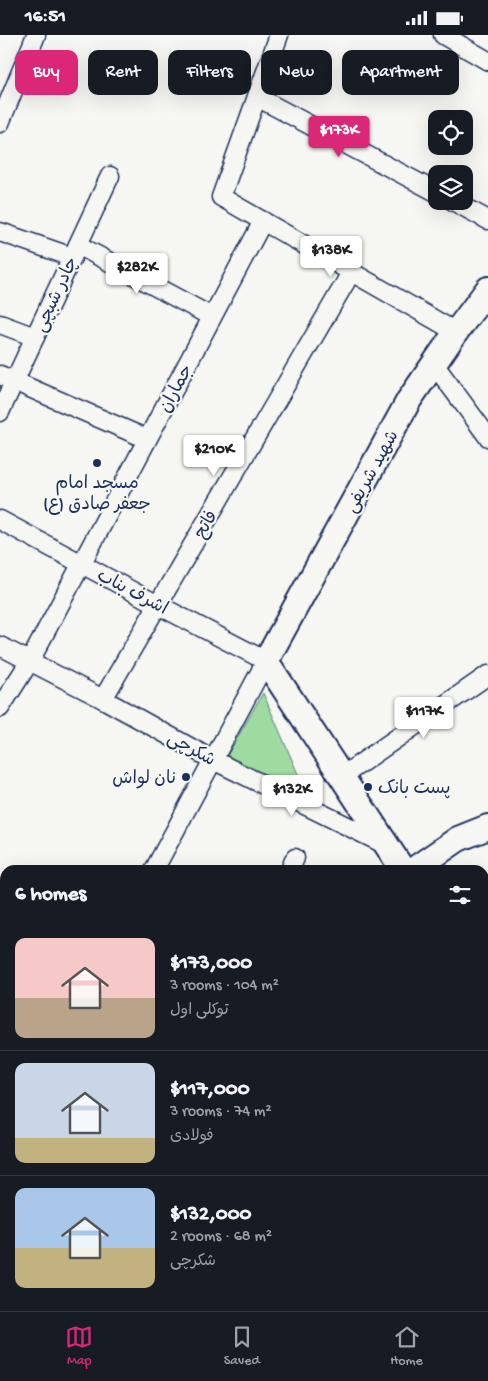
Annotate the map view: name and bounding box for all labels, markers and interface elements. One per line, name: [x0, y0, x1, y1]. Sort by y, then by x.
text: 16:51: [25, 6, 66, 29]
chip: Buy: [15, 50, 78, 95]
chip: Rent: [88, 50, 158, 95]
chip: Filters: [168, 50, 251, 95]
chip: New: [261, 50, 332, 95]
chip: Apartment: [342, 50, 459, 95]
map controls: [428, 110, 473, 210]
button: locate: [428, 110, 473, 155]
pin: $173K: [304, 115, 374, 158]
text: $173K: [319, 122, 359, 141]
button: layers: [428, 165, 473, 210]
pin: $138K: [296, 235, 366, 278]
text: $138K: [311, 242, 351, 261]
pin: $282K: [102, 253, 172, 295]
street label: چادر شبچی: [31, 254, 84, 336]
text: $282K: [117, 259, 157, 278]
street label: جماران: [156, 361, 199, 417]
street label: شهید شریفى: [342, 427, 404, 517]
pin: $210K: [179, 435, 249, 477]
text: $210K: [194, 441, 234, 460]
marker: مسجد امام جعفر صادق (ع): [91, 457, 103, 469]
place label: مسجد امام جعفر صادق (ع): [43, 474, 151, 516]
street label: فاتح: [191, 508, 223, 543]
street label: اشرف بناب: [93, 566, 171, 621]
pin: $117K: [389, 697, 459, 739]
text: $117K: [405, 703, 443, 722]
street label: شکرچی: [163, 728, 218, 772]
place label: نان لواش: [112, 769, 176, 790]
marker: نان لواش: [180, 771, 192, 783]
pin: $132K: [257, 775, 327, 817]
place label: پست بانک: [378, 778, 451, 800]
text: $132K: [273, 781, 311, 800]
marker: پست بانک: [362, 781, 374, 793]
icon: filters: [446, 881, 474, 909]
text: 6 homes: [15, 883, 86, 908]
text: $173,000: [170, 952, 252, 977]
icon: home: [55, 958, 115, 1018]
text: 3 rooms · 104 m²: [170, 977, 279, 996]
text: توکلی اول: [170, 1002, 229, 1021]
text: $117,000: [170, 1078, 250, 1103]
icon: home: [55, 1083, 115, 1143]
text: 3 rooms · 74 m²: [170, 1103, 272, 1122]
text: فولادی: [170, 1128, 214, 1147]
text: $132,000: [170, 1203, 251, 1228]
icon: home: [55, 1208, 115, 1268]
text: 2 rooms · 68 m²: [170, 1228, 272, 1247]
text: شکرچی: [170, 1253, 216, 1272]
tab: Map: [65, 1323, 93, 1370]
tab: Saved: [224, 1323, 260, 1370]
tab: Home: [390, 1323, 423, 1370]

